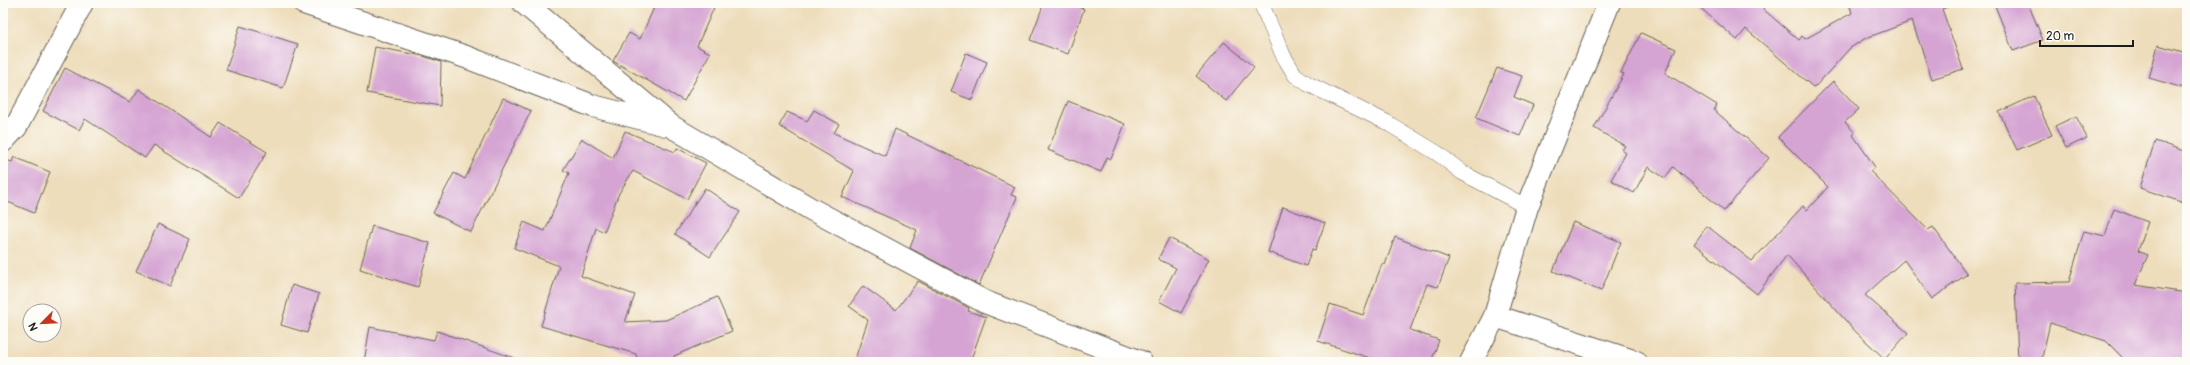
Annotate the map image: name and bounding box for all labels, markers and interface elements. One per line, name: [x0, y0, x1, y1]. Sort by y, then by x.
scale bar: [2040, 22, 2133, 48]
text: 20 m: [2046, 29, 2075, 44]
north arrow: [22, 303, 62, 343]
text: N: [26, 320, 41, 333]

